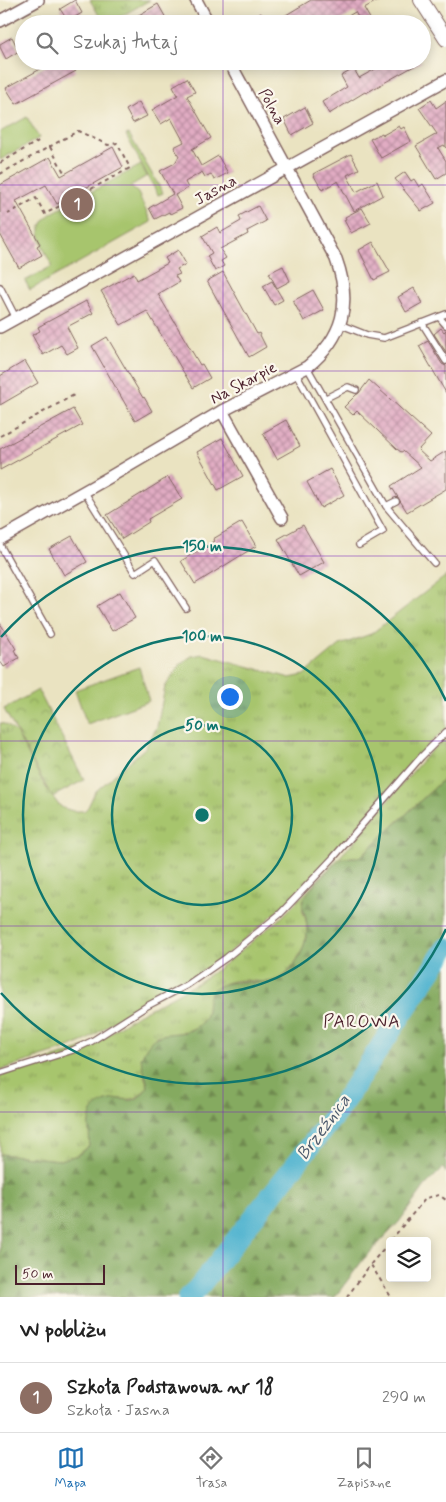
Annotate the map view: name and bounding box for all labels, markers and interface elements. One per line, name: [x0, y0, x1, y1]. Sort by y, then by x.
search box: [15, 15, 431, 70]
icon: search: [33, 29, 61, 57]
text: Szukaj tutaj: [73, 30, 178, 55]
street label: Polna: [253, 85, 290, 129]
street label: Jasna: [191, 170, 241, 210]
pin: 1: [61, 185, 93, 223]
street label: Na Skarpie: [207, 357, 281, 410]
text: 150 m: [182, 537, 222, 557]
text: 100 m: [182, 627, 222, 647]
your location: [217, 684, 243, 710]
text: 50 m: [185, 716, 219, 736]
centre of rings: [193, 806, 211, 824]
district label: PAROWA: [323, 1010, 401, 1034]
water label: Brzeźnica: [291, 1090, 356, 1165]
map controls: [386, 1237, 431, 1282]
button: layers: [386, 1237, 431, 1282]
scale bar: [15, 1262, 105, 1285]
text: 50 m: [22, 1265, 53, 1283]
text: W pobliżu: [20, 1316, 106, 1344]
text: Szkoła Podstawowa nr 18: [67, 1375, 274, 1400]
text: 1: [32, 1387, 40, 1408]
text: 290 m: [382, 1387, 426, 1408]
text: Szkoła · Jasna: [67, 1400, 170, 1421]
tab: Mapa: [55, 1444, 86, 1492]
tab: Trasa: [196, 1444, 227, 1492]
tab: Zapisane: [336, 1444, 391, 1492]

